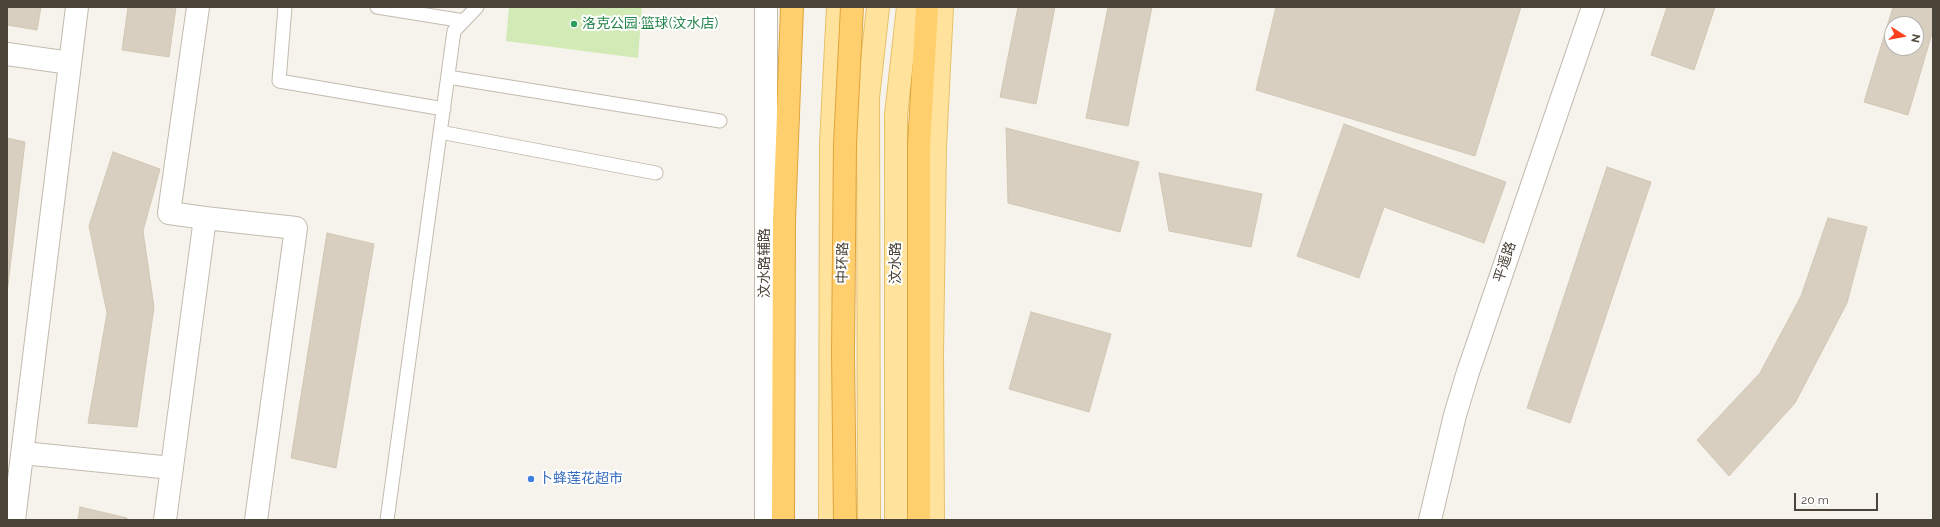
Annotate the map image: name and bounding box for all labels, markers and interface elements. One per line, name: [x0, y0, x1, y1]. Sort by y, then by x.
place label: 洛克公园·篮球(汶水店): [582, 16, 718, 32]
north arrow: [1884, 16, 1924, 56]
marker: 洛克公园·篮球(汶水店): [569, 19, 579, 29]
text: N: [1908, 33, 1922, 44]
street label: 汶水路辅路: [757, 228, 773, 298]
street label: 平遥路: [1491, 239, 1519, 285]
street label: 中环路: [834, 242, 852, 284]
street label: 汶水路: [888, 242, 904, 284]
place label: 卜蜂莲花超市: [539, 471, 623, 487]
marker: 卜蜂莲花超市: [526, 474, 536, 484]
scale bar: [1796, 485, 1880, 511]
text: 20 m: [1801, 493, 1829, 507]

